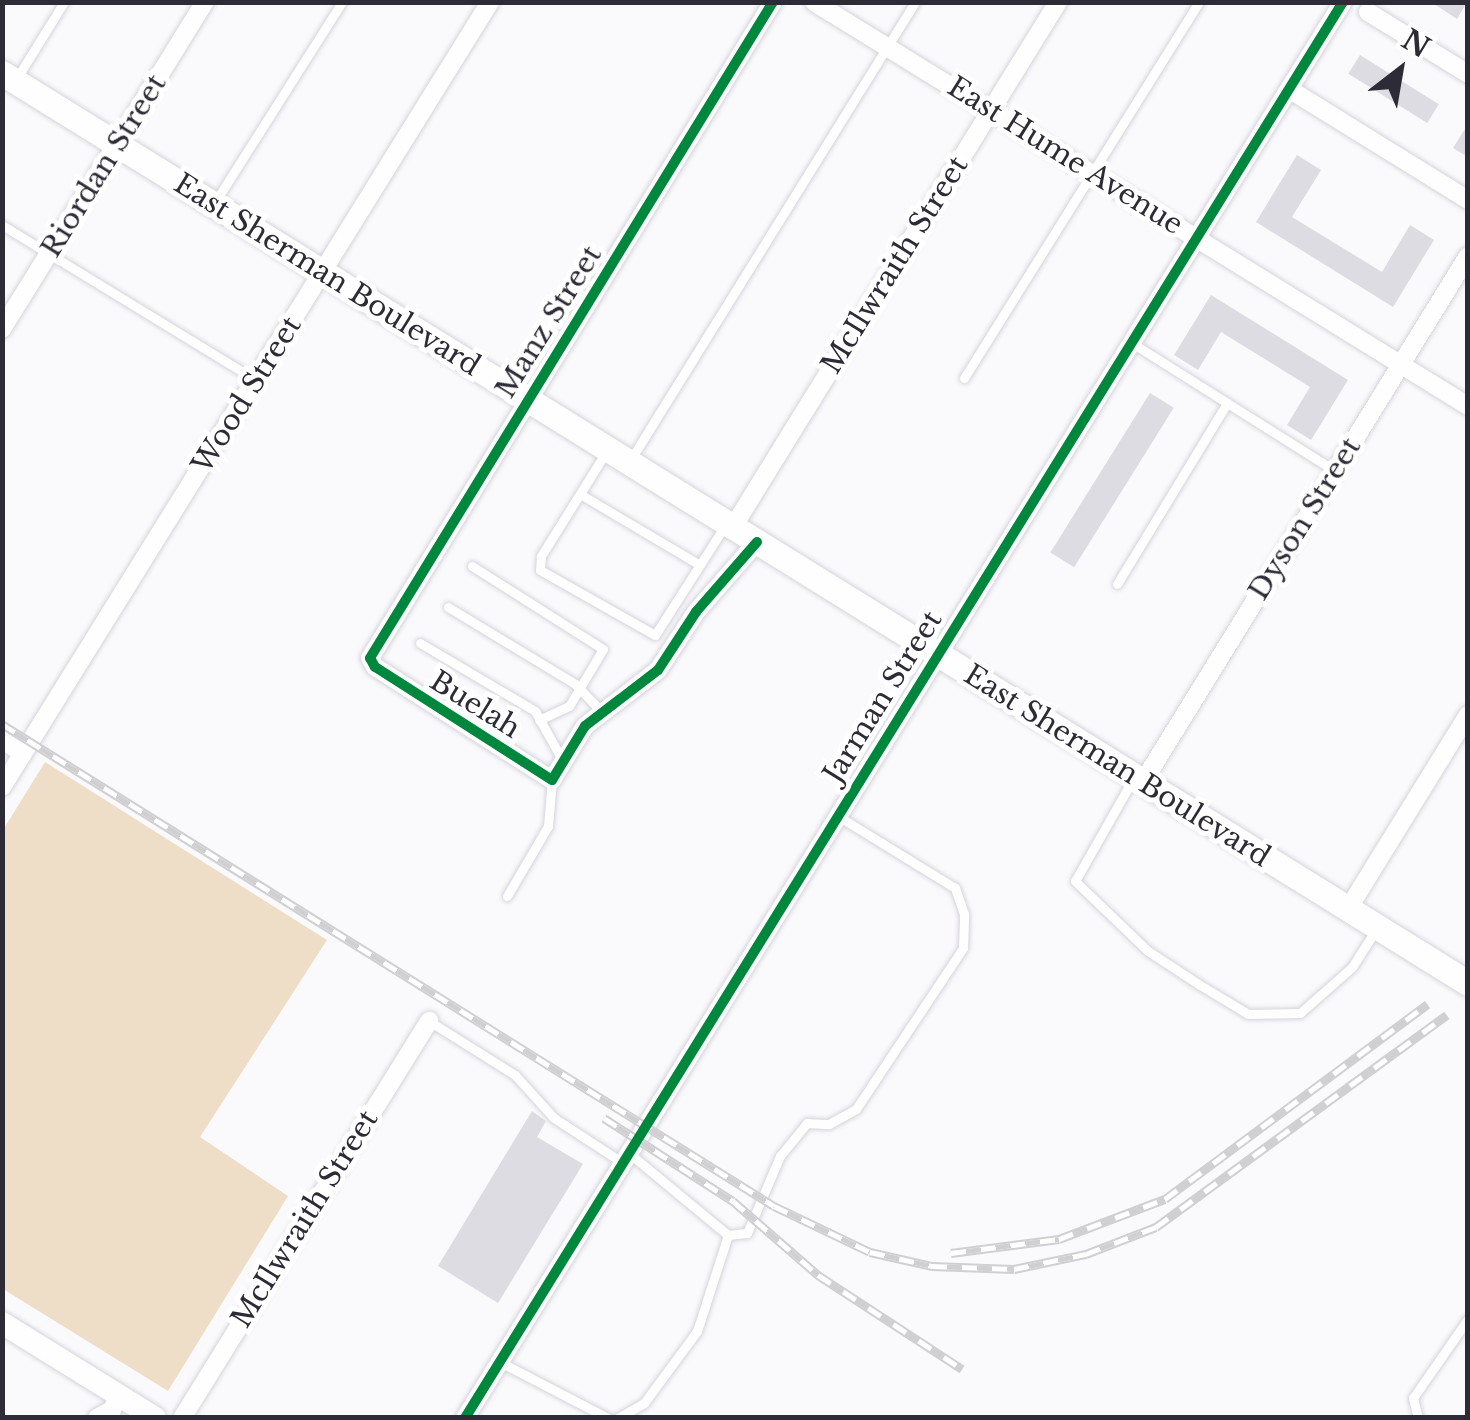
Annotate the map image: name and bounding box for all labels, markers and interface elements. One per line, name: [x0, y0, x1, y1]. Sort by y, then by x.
north arrow: [1350, 20, 1450, 120]
text: N: [1395, 22, 1436, 66]
street label: Riordan Street: [34, 68, 174, 264]
street label: East Hume Avenue: [941, 70, 1189, 242]
street label: McIlwraith Street: [815, 150, 975, 380]
street label: East Sherman Boulevard: [168, 167, 486, 383]
street label: Manz Street: [489, 240, 609, 404]
street label: Wood Street: [185, 310, 309, 480]
street label: Dyson Street: [1242, 432, 1368, 606]
street label: Jarman Street: [817, 605, 949, 789]
street label: East Sherman Boulevard: [958, 658, 1276, 874]
street label: Buelah: [424, 664, 526, 746]
street label: McIlwraith Street: [225, 1104, 385, 1334]

